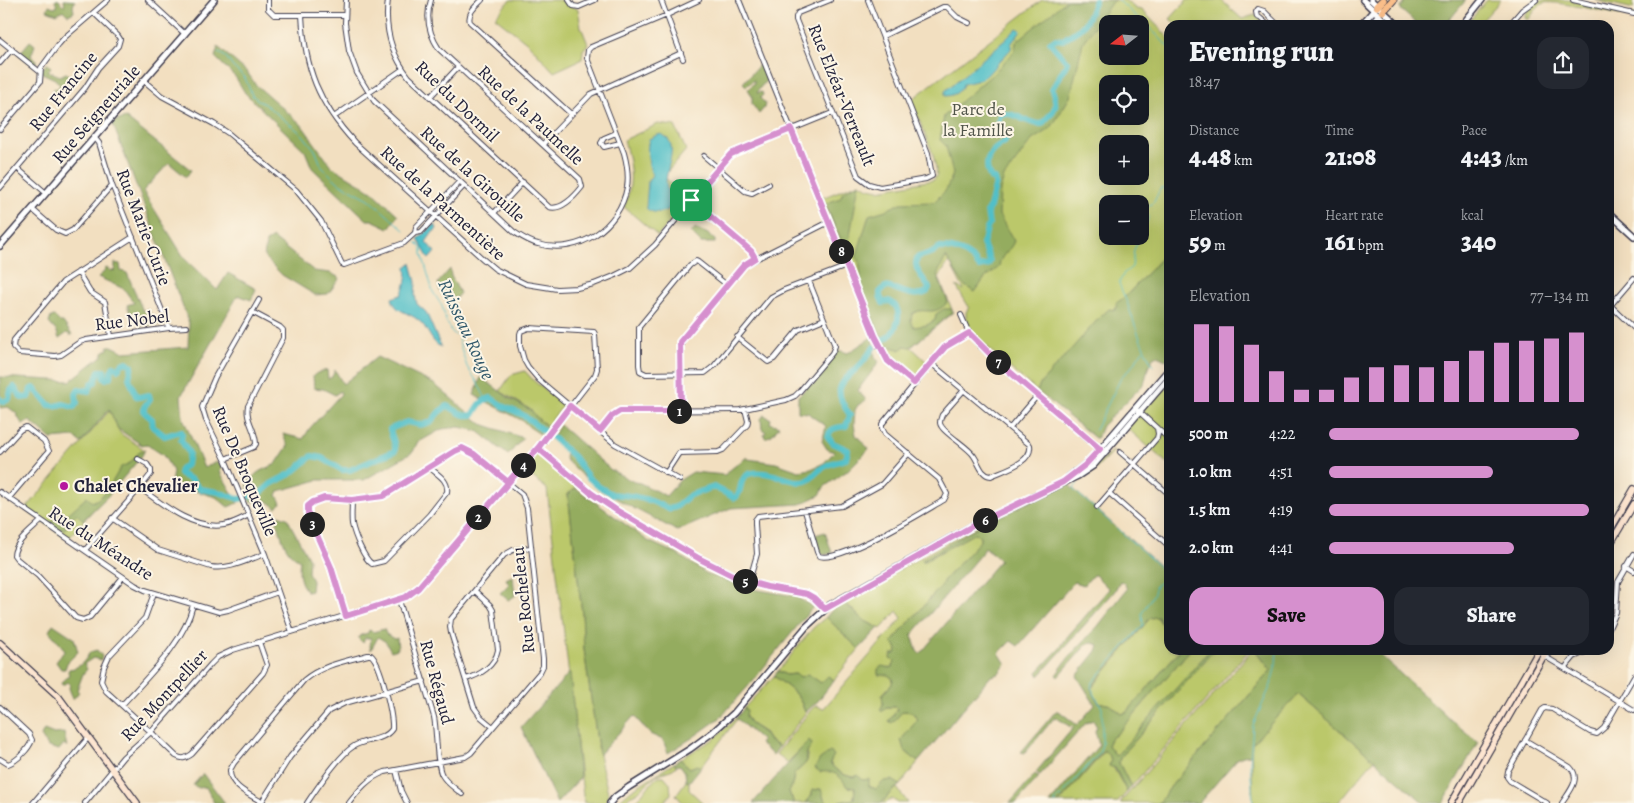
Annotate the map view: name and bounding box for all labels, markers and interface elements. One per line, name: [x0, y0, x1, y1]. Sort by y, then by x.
north arrow: [1099, 15, 1149, 65]
map controls: [1099, 15, 1149, 245]
street label: Rue Elzéar-Verreault: [803, 20, 881, 170]
text: Evening run: [1189, 33, 1334, 71]
button: share: [1537, 37, 1589, 89]
street label: Rue Francine: [23, 46, 103, 136]
street label: Rue du Dormil: [410, 55, 505, 147]
street label: Rue Seigneuriale: [46, 59, 146, 169]
street label: Rue de la Paumelle: [473, 59, 589, 171]
text: 18:47: [1189, 71, 1220, 93]
button: locate: [1099, 75, 1149, 125]
park label: Parc de la Famille: [943, 97, 1013, 142]
street label: Rue de la Girouille: [415, 120, 531, 228]
text: Distance: [1189, 121, 1239, 140]
text: Time: [1325, 121, 1354, 140]
text: Pace: [1461, 121, 1487, 140]
button: +: [1099, 135, 1149, 185]
street label: Rue de la Parmentière: [375, 140, 511, 266]
text: 4.48: [1189, 140, 1231, 174]
text: 21:08: [1325, 140, 1376, 174]
text: 4:43: [1461, 140, 1502, 174]
text: km: [1231, 151, 1253, 170]
text: /km: [1502, 151, 1528, 170]
street label: Rue Marie-Curie: [111, 165, 177, 289]
pin: [670, 179, 712, 221]
icon: arrive: [677, 186, 705, 214]
button: −: [1099, 195, 1149, 245]
text: Elevation: [1189, 206, 1243, 225]
text: Heart rate: [1325, 206, 1383, 225]
text: kcal: [1461, 206, 1483, 225]
text: 59: [1189, 225, 1211, 259]
text: 161: [1325, 225, 1355, 259]
text: 340: [1461, 225, 1496, 259]
text: m: [1211, 236, 1226, 255]
text: bpm: [1355, 236, 1384, 255]
pin: 8: [828, 238, 854, 264]
text: 8: [838, 242, 845, 261]
water label: Ruisseau Rouge: [431, 275, 501, 384]
text: Elevation: [1189, 285, 1250, 307]
text: 77–134 m: [1530, 285, 1589, 307]
street label: Rue Nobel: [93, 303, 171, 336]
pin: 7: [986, 350, 1010, 374]
text: 7: [996, 353, 1001, 372]
pin: 1: [666, 398, 692, 424]
street label: Rue De Broqueville: [207, 402, 283, 540]
text: 1: [677, 402, 682, 421]
text: 500 m: [1189, 423, 1228, 445]
text: 4:22: [1269, 423, 1295, 445]
pin: 4: [510, 452, 536, 478]
text: 4: [520, 456, 527, 475]
text: 1.0 km: [1189, 461, 1232, 483]
text: 4:51: [1269, 461, 1292, 483]
place label: Chalet Chevalier: [74, 474, 198, 498]
marker: Chalet Chevalier: [58, 480, 70, 492]
text: 1.5 km: [1189, 499, 1230, 521]
text: 4:19: [1269, 499, 1293, 521]
street label: Rue du Méandre: [44, 500, 158, 586]
pin: 2: [466, 504, 490, 530]
text: 2: [475, 508, 482, 527]
pin: 6: [972, 508, 998, 532]
text: 6: [982, 511, 989, 530]
pin: 3: [300, 512, 324, 536]
text: 3: [309, 515, 316, 534]
text: 2.0 km: [1189, 537, 1234, 559]
text: 4:41: [1269, 537, 1293, 559]
street label: Rue Rocheleau: [505, 545, 541, 655]
pin: 5: [732, 568, 758, 594]
text: 5: [743, 572, 748, 591]
button: Save: [1189, 587, 1384, 645]
button: Share: [1394, 587, 1589, 645]
street label: Rue Régaud: [414, 637, 460, 727]
street label: Rue Montpellier: [115, 644, 213, 746]

